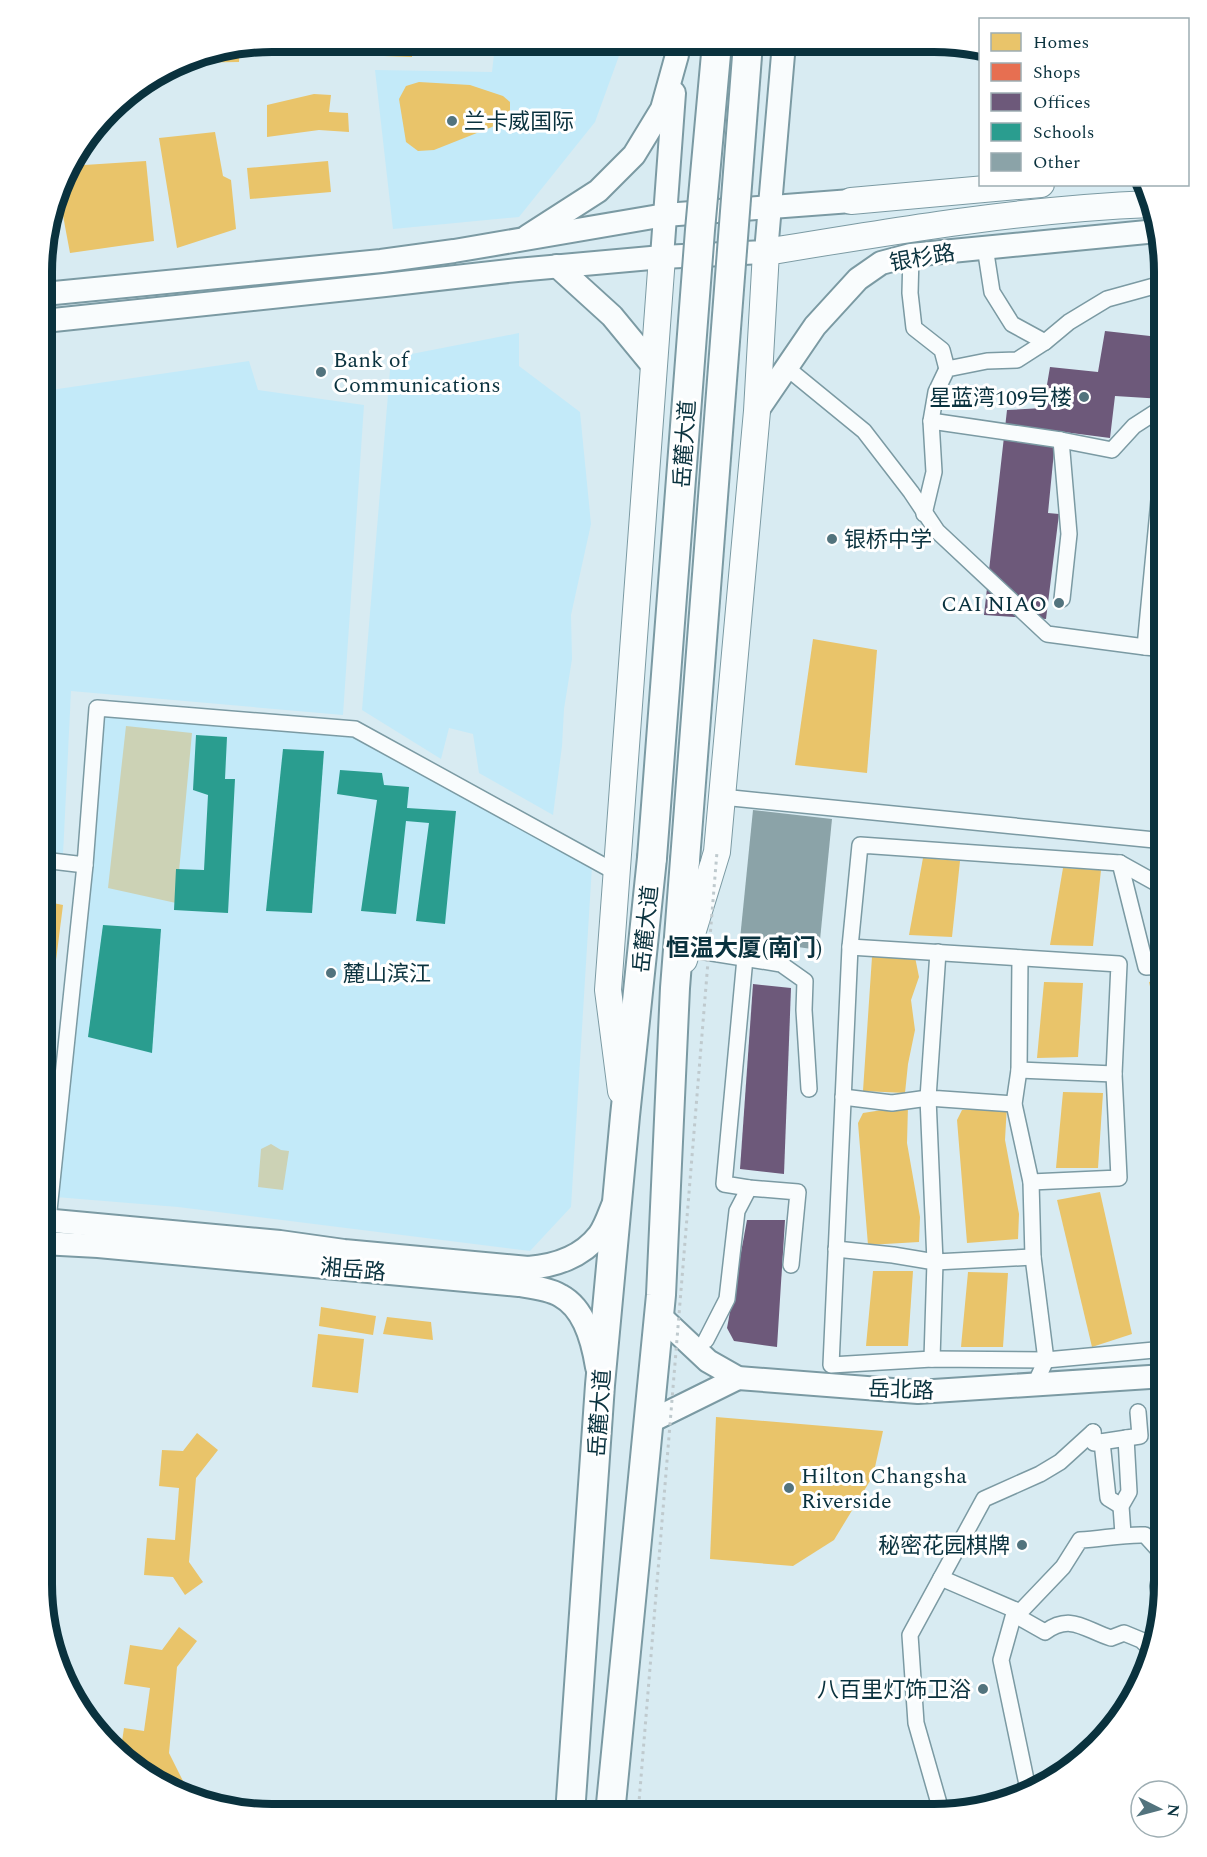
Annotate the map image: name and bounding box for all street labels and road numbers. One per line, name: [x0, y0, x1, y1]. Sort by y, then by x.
street label: 银杉路: [887, 236, 958, 280]
street label: 岳麓大道: [666, 399, 705, 489]
street label: 岳麓大道: [625, 884, 668, 975]
street label: 湘岳路: [319, 1251, 387, 1290]
street label: 岳麓大道: [581, 1368, 620, 1458]
street label: 岳北路: [867, 1373, 935, 1408]

